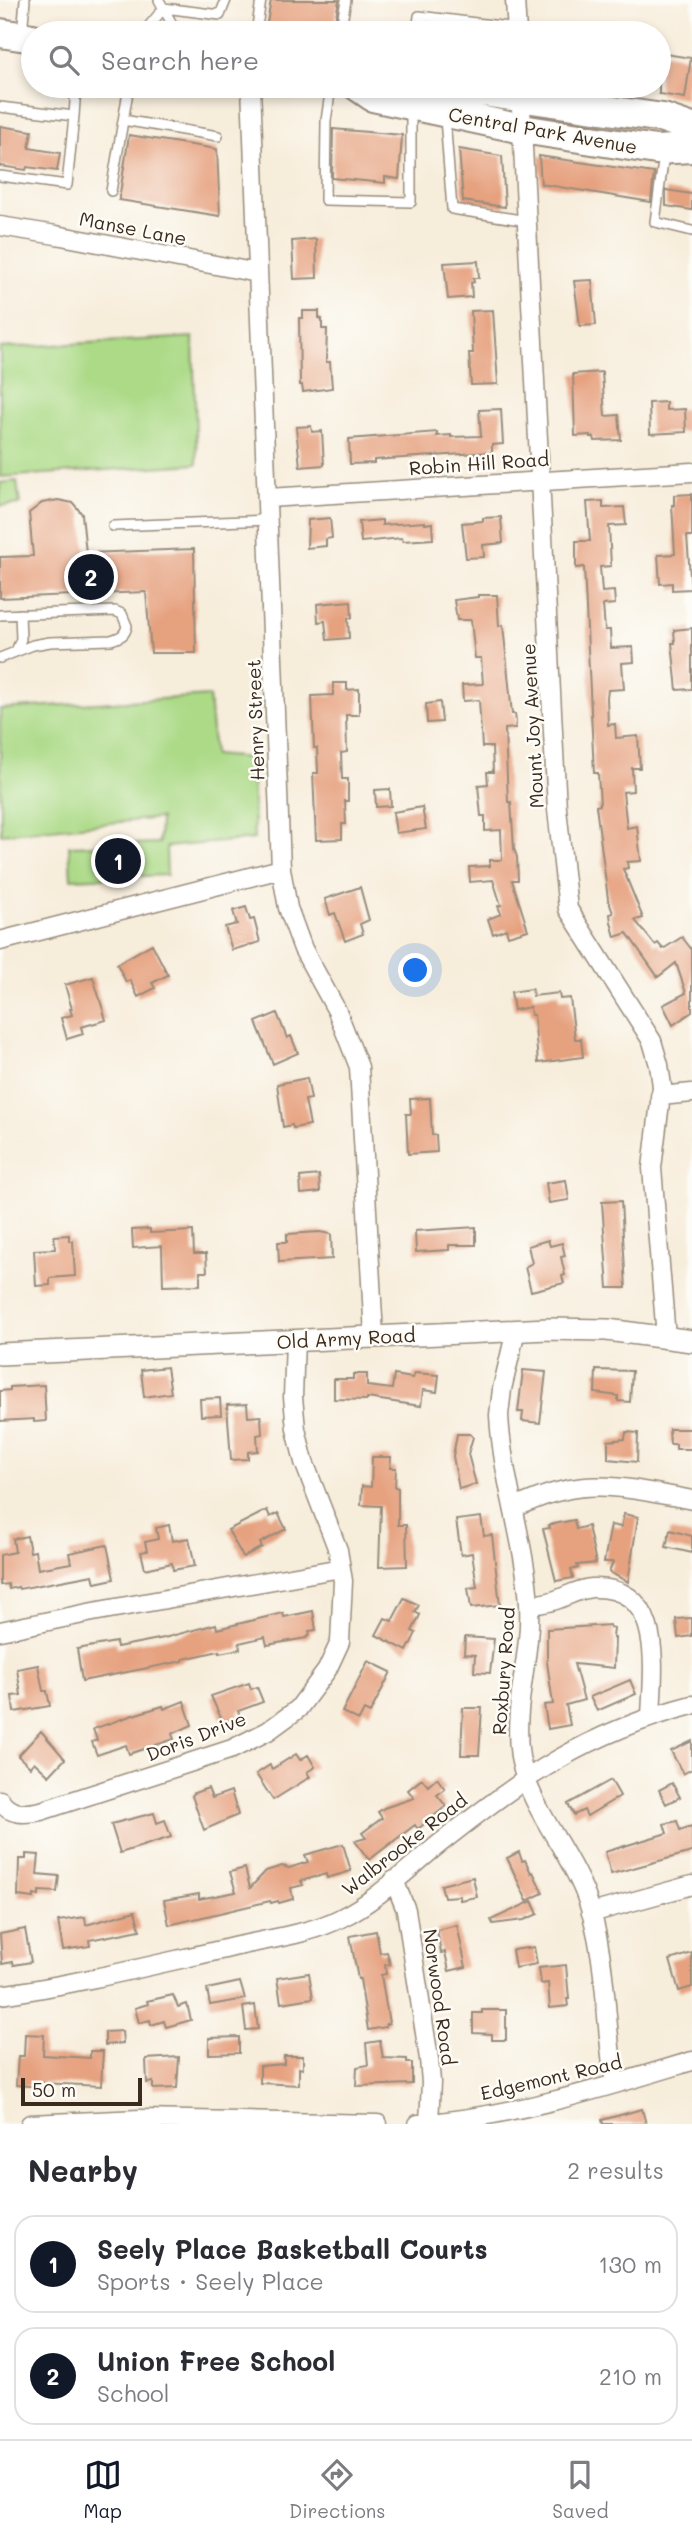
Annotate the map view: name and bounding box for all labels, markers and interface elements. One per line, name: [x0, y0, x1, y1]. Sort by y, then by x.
search box: [21, 21, 671, 98]
icon: search: [45, 41, 83, 79]
text: Search here: [101, 43, 259, 77]
street label: Central Park Avenue: [447, 101, 639, 159]
street label: Manse Lane: [77, 205, 189, 251]
street label: Robin Hill Road: [408, 446, 550, 480]
pin: 2: [68, 551, 114, 603]
street label: Mount Joy Avenue: [515, 643, 549, 809]
street label: Henry Street: [240, 659, 270, 781]
pin: 1: [95, 835, 141, 887]
your location: [398, 953, 432, 987]
street label: Old Army Road: [276, 1322, 416, 1354]
street label: Roxbury Road: [486, 1606, 520, 1736]
street label: Doris Drive: [142, 1705, 250, 1767]
street label: Walbrooke Road: [336, 1787, 472, 1901]
street label: Norwood Road: [418, 1927, 462, 2067]
street label: Edgemont Road: [478, 2049, 624, 2105]
scale bar: [21, 2075, 142, 2107]
text: 50 m: [32, 2077, 76, 2102]
text: Nearby: [28, 2150, 138, 2190]
text: 2 results: [567, 2155, 664, 2185]
text: Seely Place Basketball Courts: [97, 2232, 488, 2266]
text: 1: [48, 2249, 58, 2279]
text: 130 m: [598, 2249, 662, 2279]
text: Sports · Seely Place: [97, 2266, 324, 2296]
text: Union Free School: [97, 2344, 335, 2378]
text: 2: [47, 2361, 59, 2391]
text: 210 m: [599, 2361, 662, 2391]
text: School: [97, 2378, 170, 2408]
tab: Map: [83, 2456, 122, 2523]
tab: Directions: [289, 2456, 385, 2523]
tab: Saved: [552, 2456, 609, 2523]

